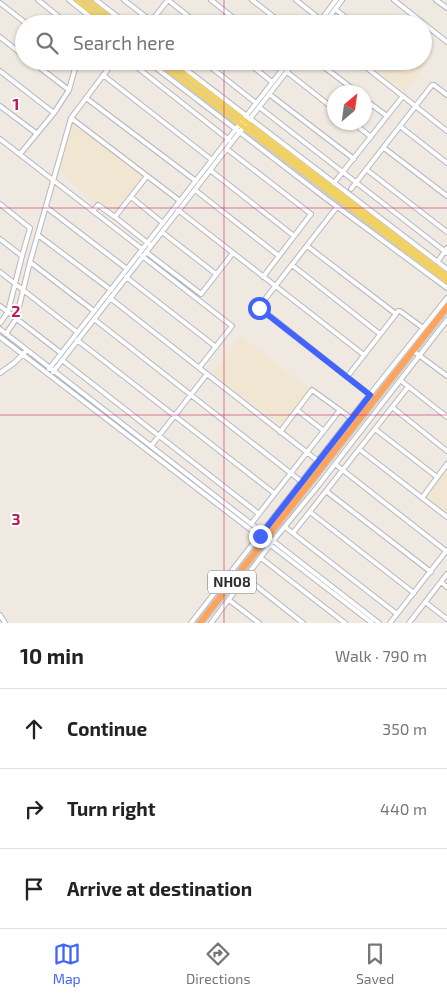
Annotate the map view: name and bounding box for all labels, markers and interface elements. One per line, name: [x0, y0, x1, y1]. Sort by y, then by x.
search box: [15, 15, 432, 70]
icon: search: [33, 29, 61, 57]
text: Search here: [73, 31, 175, 54]
north arrow: [327, 85, 372, 130]
text: 1: [13, 94, 19, 113]
route start: [248, 297, 271, 320]
text: 2: [11, 301, 21, 320]
text: 3: [11, 509, 21, 528]
route end: [249, 525, 272, 548]
road number: NH08: [208, 570, 256, 594]
text: 10 min: [20, 643, 84, 668]
text: Walk · 790 m: [335, 646, 427, 665]
icon: ahead: [20, 715, 48, 743]
text: Continue: [67, 717, 147, 740]
text: 350 m: [382, 719, 427, 738]
icon: right: [20, 795, 48, 823]
text: Turn right: [67, 797, 155, 820]
text: 440 m: [380, 799, 427, 818]
icon: arrive: [20, 875, 48, 903]
text: Arrive at destination: [67, 877, 252, 900]
tab: Map: [53, 940, 81, 987]
tab: Directions: [186, 940, 251, 987]
tab: Saved: [356, 940, 394, 987]

